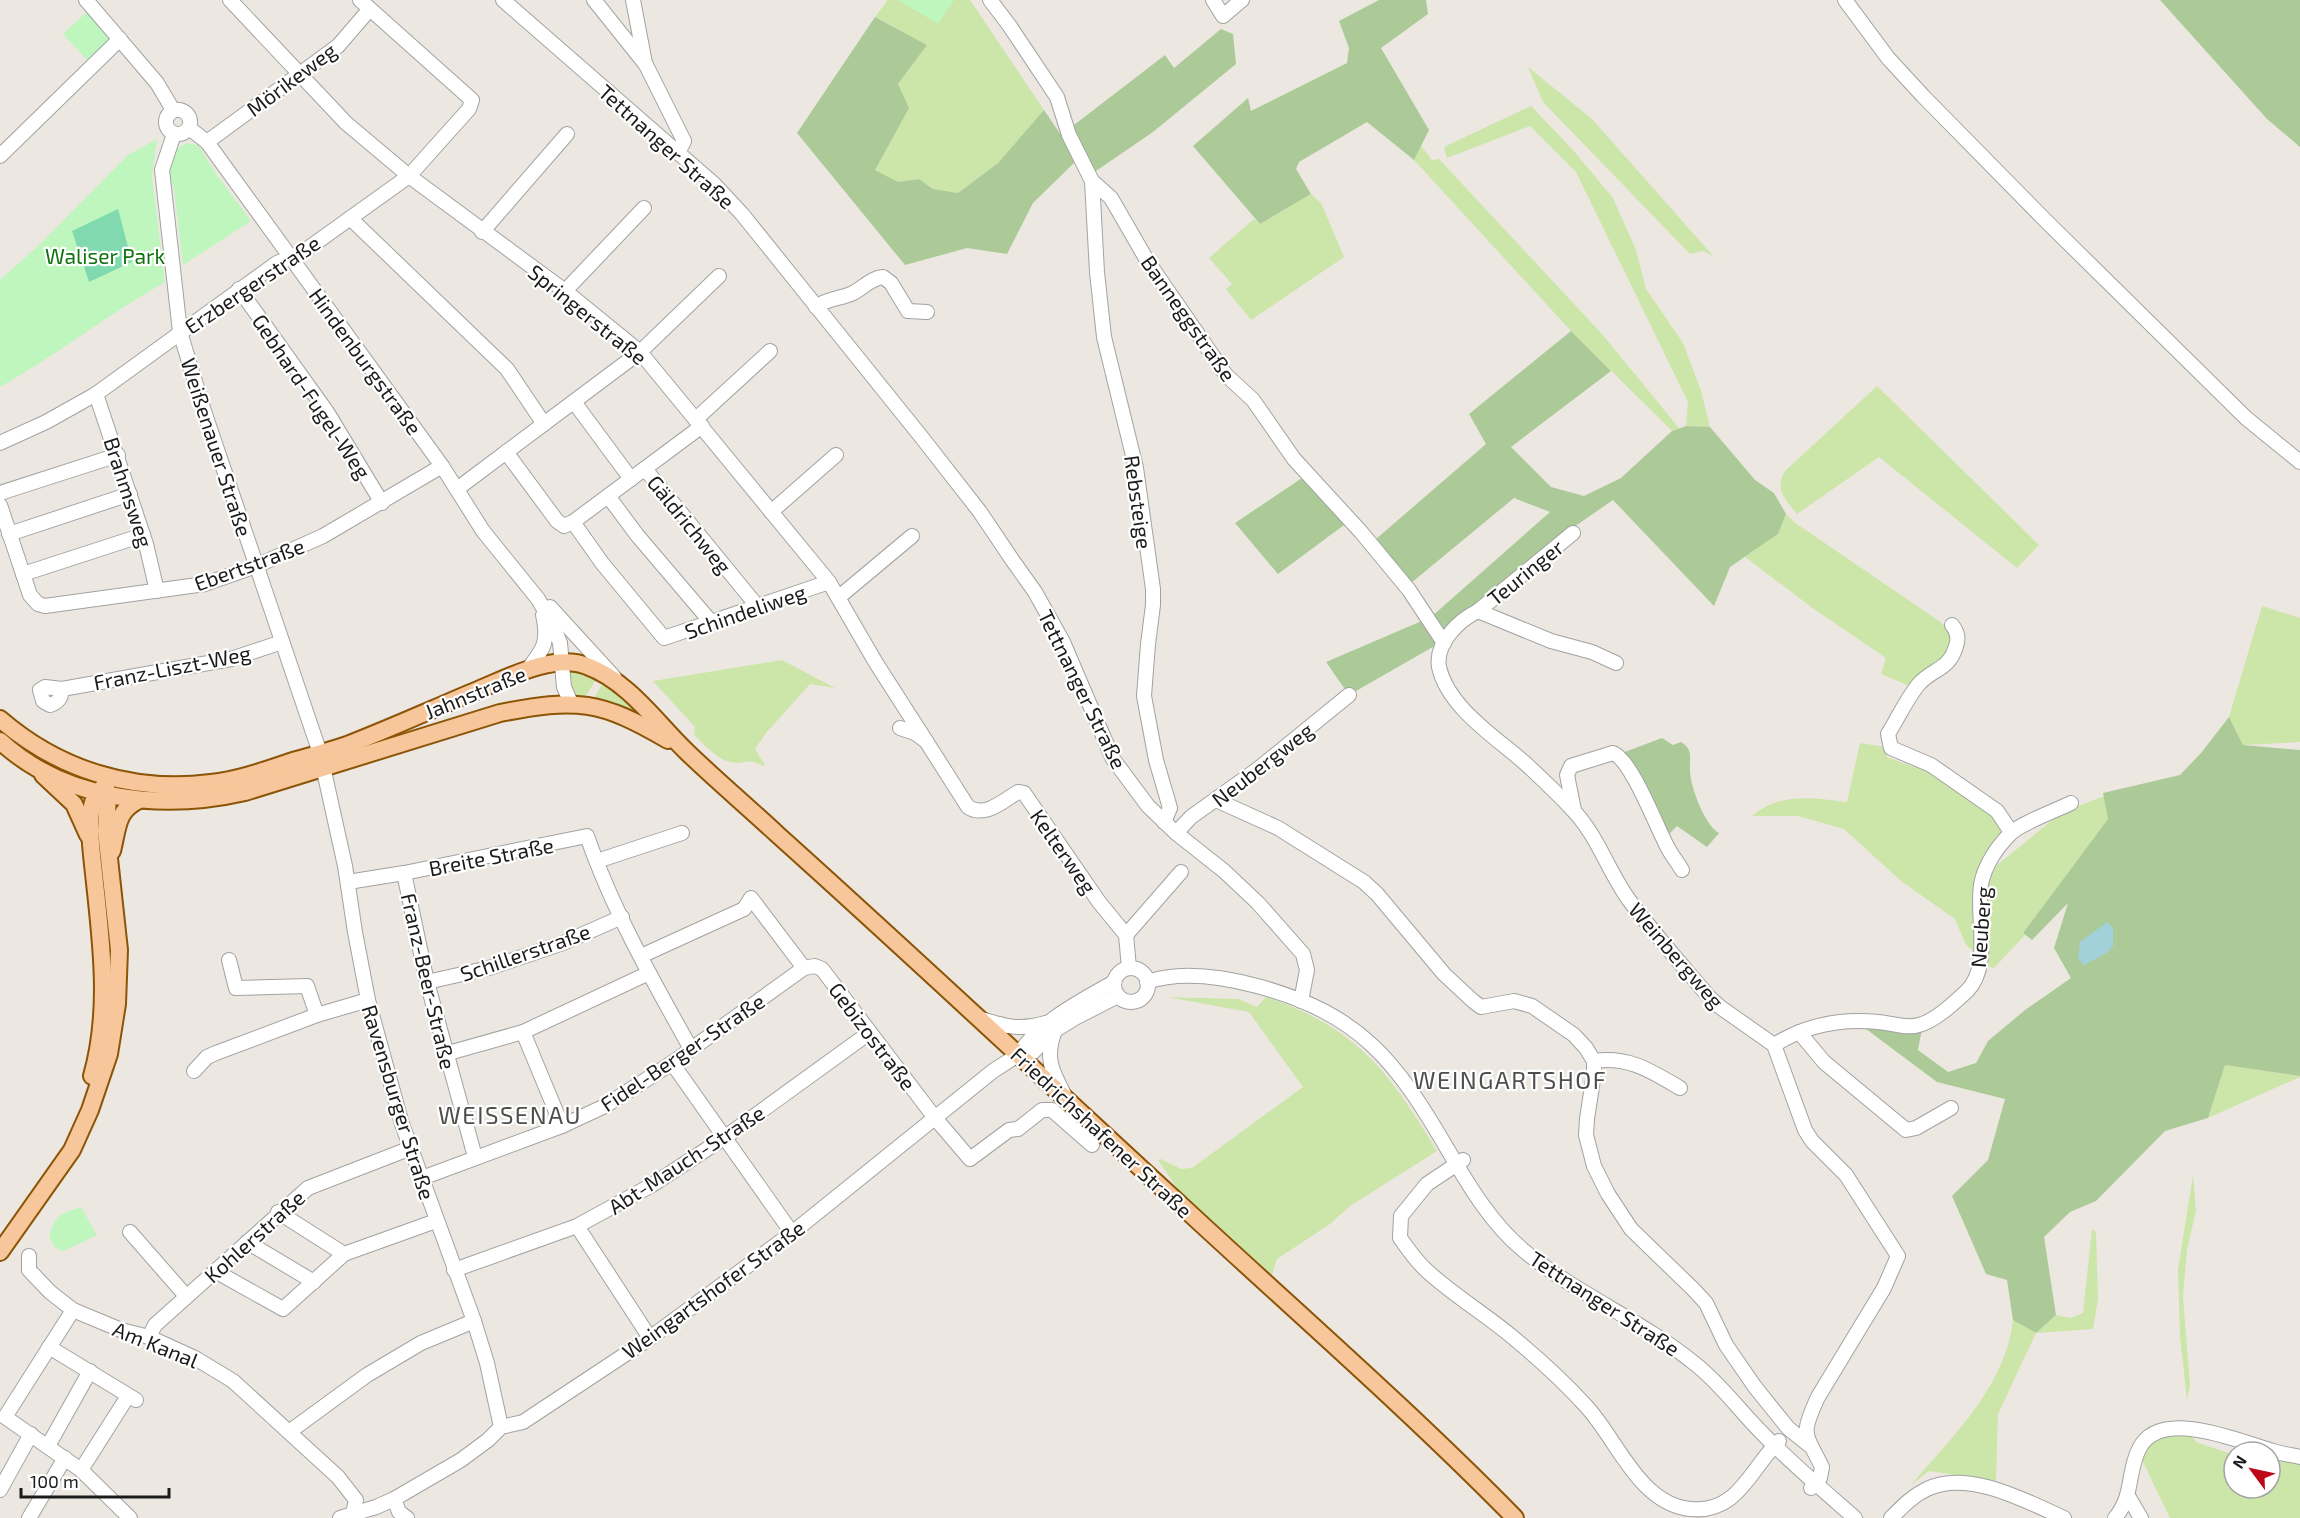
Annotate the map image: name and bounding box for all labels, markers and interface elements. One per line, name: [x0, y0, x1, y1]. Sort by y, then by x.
street label: Mörikeweg: [241, 37, 341, 121]
street label: Tettnanger Straße: [594, 79, 740, 213]
street label: Erzbergerstraße: [180, 229, 324, 339]
park label: Waliser Park: [45, 243, 165, 268]
street label: Banneggstraße: [1136, 250, 1242, 386]
street label: Springerstraße: [524, 259, 652, 369]
street label: Hindenburgstraße: [304, 283, 428, 439]
street label: Gebhard-Fugel-Weg: [248, 309, 377, 483]
street label: Weißenauer Straße: [176, 355, 258, 539]
street label: Brahmsweg: [99, 434, 159, 551]
street label: Rebsteige: [1120, 454, 1158, 550]
street label: Gäldrichweg: [643, 470, 737, 578]
street label: Ebertstraße: [190, 533, 308, 595]
street label: Teuringer: [1482, 534, 1568, 610]
street label: Schindeliweg: [681, 578, 809, 643]
street label: Tettnanger Straße: [1034, 605, 1132, 773]
street label: Franz-Liszt-Weg: [91, 639, 253, 695]
street label: Jahnstraße: [421, 660, 529, 724]
street label: Neubergweg: [1206, 717, 1318, 811]
street label: Kelterweg: [1026, 804, 1102, 898]
street label: Breite Straße: [426, 832, 556, 880]
street label: Neuberg: [1965, 885, 1995, 968]
street label: Franz-Beer-Straße: [397, 890, 461, 1072]
street label: Weinbergweg: [1624, 897, 1730, 1013]
street label: Schillerstraße: [457, 918, 593, 986]
street label: Gebizostraße: [824, 977, 922, 1095]
street label: Fidel-Berger-Straße: [595, 988, 769, 1116]
street label: Ravensburger Straße: [357, 1001, 441, 1203]
street label: Friedrichshafener Straße: [1006, 1041, 1198, 1223]
district label: WEINGARTSHOF: [1413, 1065, 1607, 1094]
street label: Abt-Mauch-Straße: [603, 1099, 769, 1219]
district label: WEISSENAU: [438, 1100, 582, 1129]
street label: Kohlerstraße: [199, 1184, 309, 1288]
street label: Weingartshofer Straße: [617, 1214, 809, 1364]
street label: Tettnanger Straße: [1525, 1245, 1685, 1361]
street label: Am Kanal: [110, 1316, 203, 1373]
north arrow: [2222, 1440, 2282, 1500]
text: N: [2228, 1452, 2250, 1472]
scale bar: [21, 1461, 170, 1499]
text: 100 m: [30, 1470, 79, 1492]

